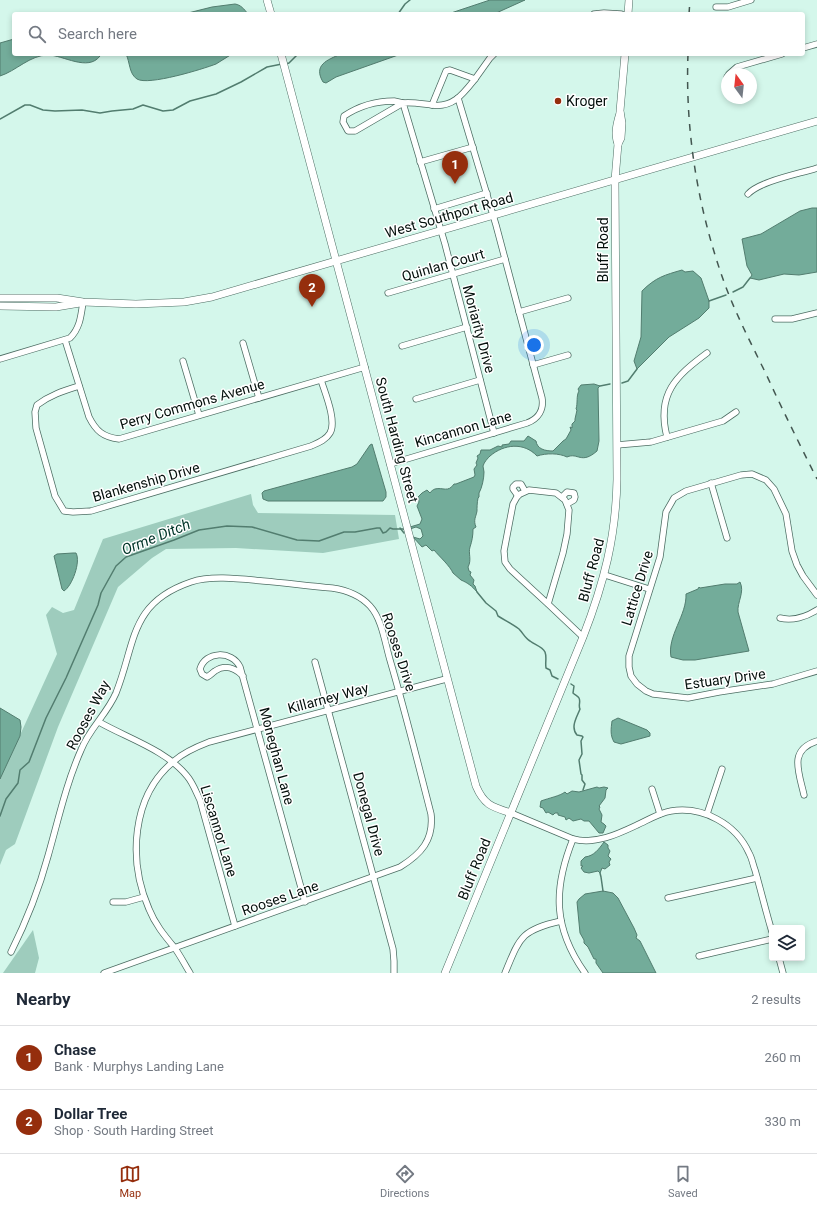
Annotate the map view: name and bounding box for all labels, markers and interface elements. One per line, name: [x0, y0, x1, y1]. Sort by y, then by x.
search box: [12, 12, 805, 56]
icon: search: [26, 23, 48, 45]
text: Search here: [58, 25, 137, 43]
north arrow: [721, 68, 757, 104]
place label: Kroger: [566, 93, 608, 109]
marker: Kroger: [553, 96, 563, 106]
pin: 1: [442, 151, 468, 184]
street label: West Southport Road: [383, 189, 515, 241]
street label: Bluff Road: [595, 217, 611, 283]
street label: Quinlan Court: [400, 245, 487, 284]
pin: 2: [299, 274, 325, 307]
street label: Moriarity Drive: [460, 283, 498, 375]
your location: [524, 335, 544, 355]
street label: South Harding Street: [373, 375, 422, 505]
street label: Perry Commons Avenue: [118, 376, 266, 432]
street label: Kincannon Lane: [413, 408, 513, 450]
street label: Blankenship Drive: [91, 459, 201, 505]
water label: Orme Ditch: [119, 515, 193, 559]
street label: Bluff Road: [575, 536, 607, 604]
street label: Lattice Drive: [618, 549, 656, 627]
street label: Rooses Drive: [379, 611, 419, 693]
street label: Estuary Drive: [684, 665, 766, 693]
street label: Rooses Way: [63, 677, 113, 752]
street label: Killarney Way: [286, 679, 370, 716]
street label: Moneghan Lane: [256, 706, 298, 806]
street label: Donegal Drive: [350, 770, 388, 858]
street label: Liscannor Lane: [197, 783, 241, 879]
street label: Bluff Road: [454, 836, 494, 902]
street label: Rooses Lane: [239, 877, 321, 919]
map controls: [769, 925, 805, 961]
button: layers: [769, 925, 805, 961]
text: Nearby: [16, 989, 71, 1009]
text: 2 results: [751, 992, 801, 1007]
text: Chase: [54, 1041, 96, 1059]
text: 1: [25, 1050, 33, 1065]
text: 260 m: [764, 1050, 801, 1065]
text: Bank · Murphys Landing Lane: [54, 1059, 224, 1074]
text: Dollar Tree: [54, 1105, 127, 1123]
text: 2: [25, 1114, 33, 1129]
text: 330 m: [764, 1114, 801, 1129]
text: Shop · South Harding Street: [54, 1123, 214, 1138]
tab: Map: [119, 1163, 141, 1200]
tab: Directions: [380, 1163, 429, 1200]
tab: Saved: [668, 1163, 698, 1200]

